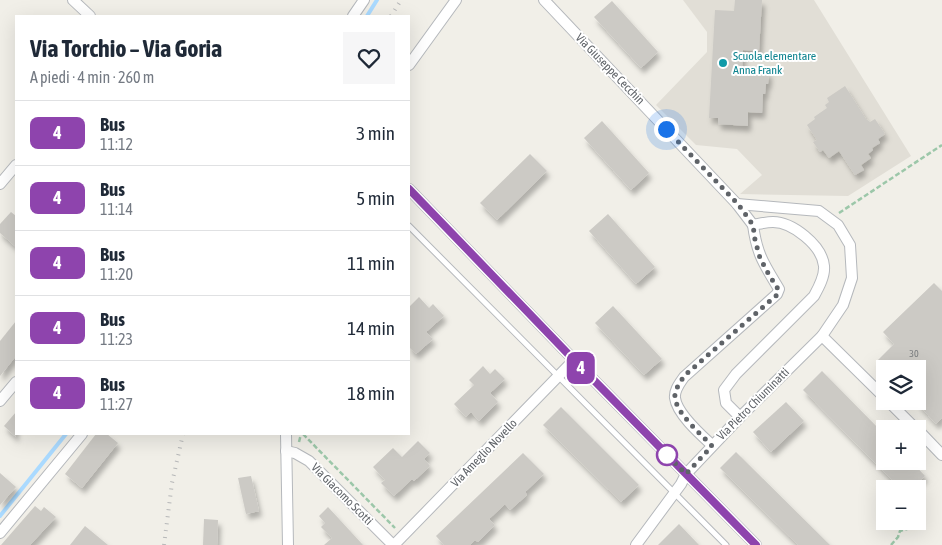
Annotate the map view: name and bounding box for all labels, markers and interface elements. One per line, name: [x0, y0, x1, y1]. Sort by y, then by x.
street label: Via Giuseppe Cecchin: [573, 31, 647, 107]
button: heart: [343, 32, 395, 84]
text: Via Torchio – Via Goria: [30, 35, 222, 62]
place label: Scuola elementare Anna Frank: [733, 49, 816, 77]
marker: Scuola elementare Anna Frank: [717, 57, 729, 69]
text: A piedi · 4 min · 260 m: [30, 68, 154, 86]
text: Bus: [100, 113, 125, 135]
your location: [654, 117, 679, 142]
text: 4: [53, 122, 62, 143]
text: 3 min: [356, 122, 395, 144]
text: 11:12: [100, 135, 133, 153]
text: Bus: [100, 178, 125, 200]
text: 4: [53, 187, 62, 208]
text: 5 min: [356, 187, 395, 209]
text: 11:14: [100, 200, 133, 218]
text: Bus: [100, 243, 125, 265]
text: 4: [53, 252, 62, 273]
text: 11 min: [347, 252, 395, 274]
text: 11:20: [100, 265, 133, 283]
text: Bus: [100, 308, 125, 330]
text: 4: [53, 317, 62, 338]
text: 14 min: [347, 317, 395, 339]
text: 11:23: [100, 330, 133, 348]
house number: 30: [909, 348, 919, 359]
line badge: 4: [565, 352, 597, 384]
text: 4: [577, 357, 585, 378]
map controls: [876, 360, 926, 530]
button: layers: [876, 360, 926, 410]
street label: Via Pietro Chiuminatti: [714, 365, 792, 443]
text: Bus: [100, 373, 125, 395]
text: 4: [53, 382, 62, 403]
text: 18 min: [347, 382, 395, 404]
text: 11:27: [100, 395, 133, 413]
street label: Via Ameglio Novello: [448, 416, 520, 490]
button: +: [876, 420, 926, 470]
unlabelled marker: [656, 444, 678, 466]
street label: Via Giacomo Scotti: [308, 460, 376, 528]
button: −: [876, 480, 926, 530]

